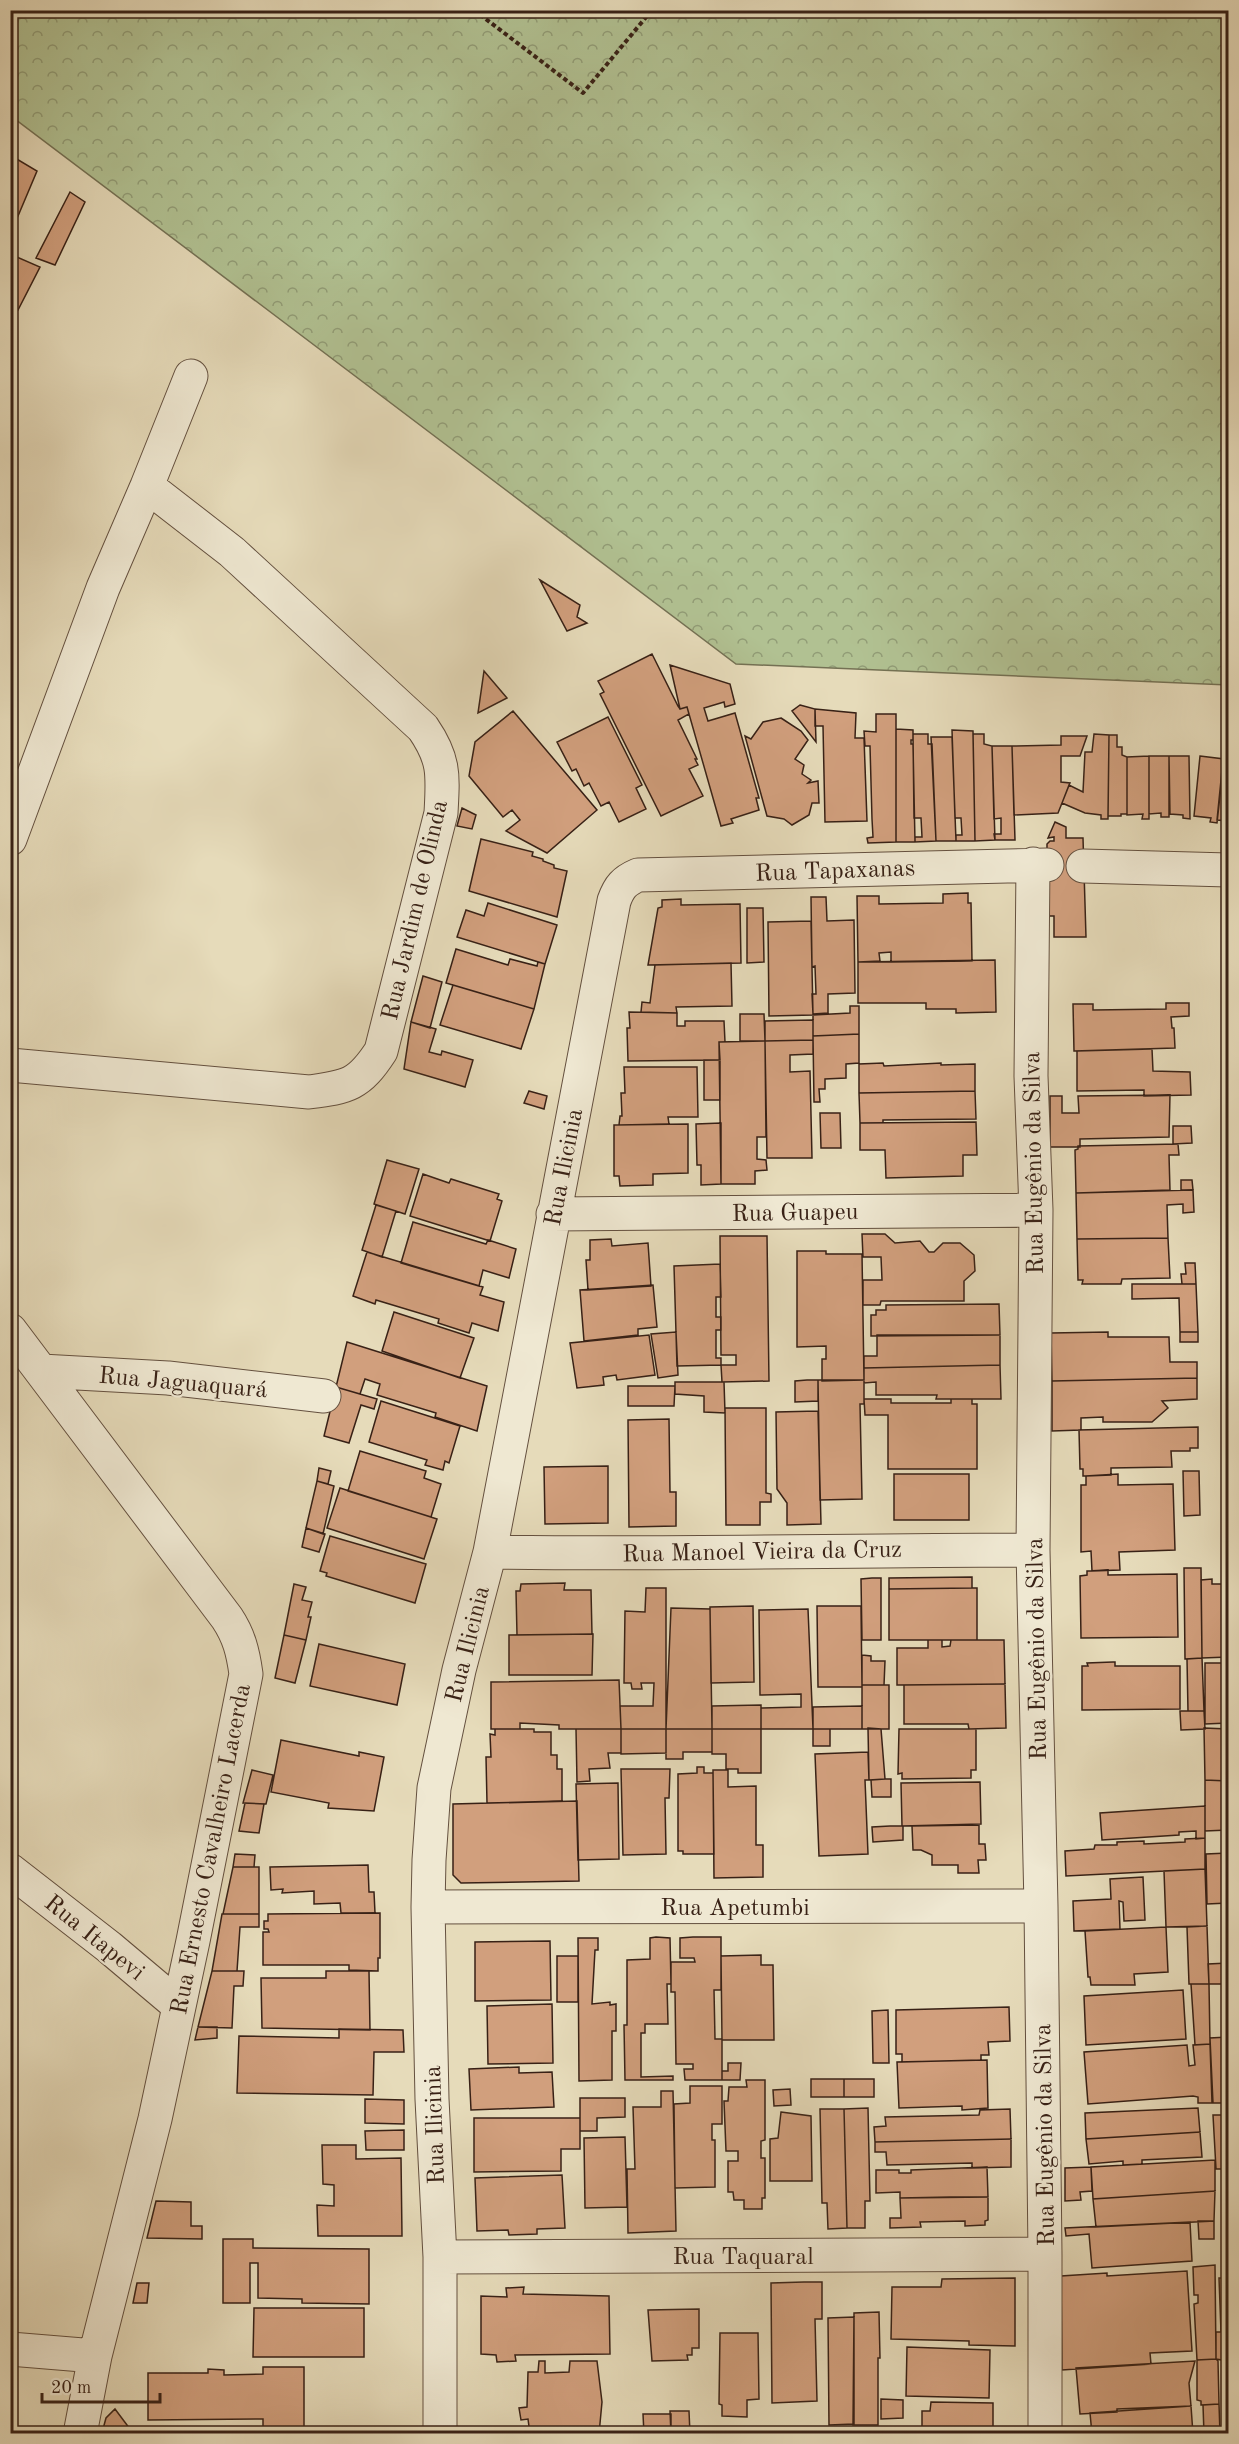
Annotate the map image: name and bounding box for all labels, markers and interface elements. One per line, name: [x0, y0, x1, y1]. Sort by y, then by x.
street label: Rua Jardim de Olinda: [379, 798, 453, 1023]
street label: Rua Tapaxanas: [755, 857, 916, 887]
street label: Rua Eugênio da Silva: [1021, 1051, 1049, 1275]
street label: Rua Ilicinia: [542, 1106, 588, 1228]
street label: Rua Guapeu: [731, 1201, 859, 1227]
street label: Rua Jaguaquará: [97, 1365, 268, 1403]
street label: Rua Eugênio da Silva: [1024, 1537, 1052, 1761]
street label: Rua Manoel Vieira da Cruz: [622, 1539, 902, 1567]
street label: Rua Ilicinia: [443, 1584, 495, 1705]
street label: Rua Ernesto Cavalheiro Lacerda: [168, 1682, 256, 2017]
street label: Rua Itapevi: [39, 1891, 148, 1986]
street label: Rua Apetumbi: [660, 1897, 810, 1921]
street label: Rua Eugênio da Silva: [1032, 2023, 1060, 2247]
street label: Rua Ilicinia: [422, 2065, 450, 2185]
street label: Rua Taquaral: [672, 2246, 814, 2270]
scale bar: [42, 2366, 160, 2404]
text: 20 m: [51, 2379, 91, 2397]

